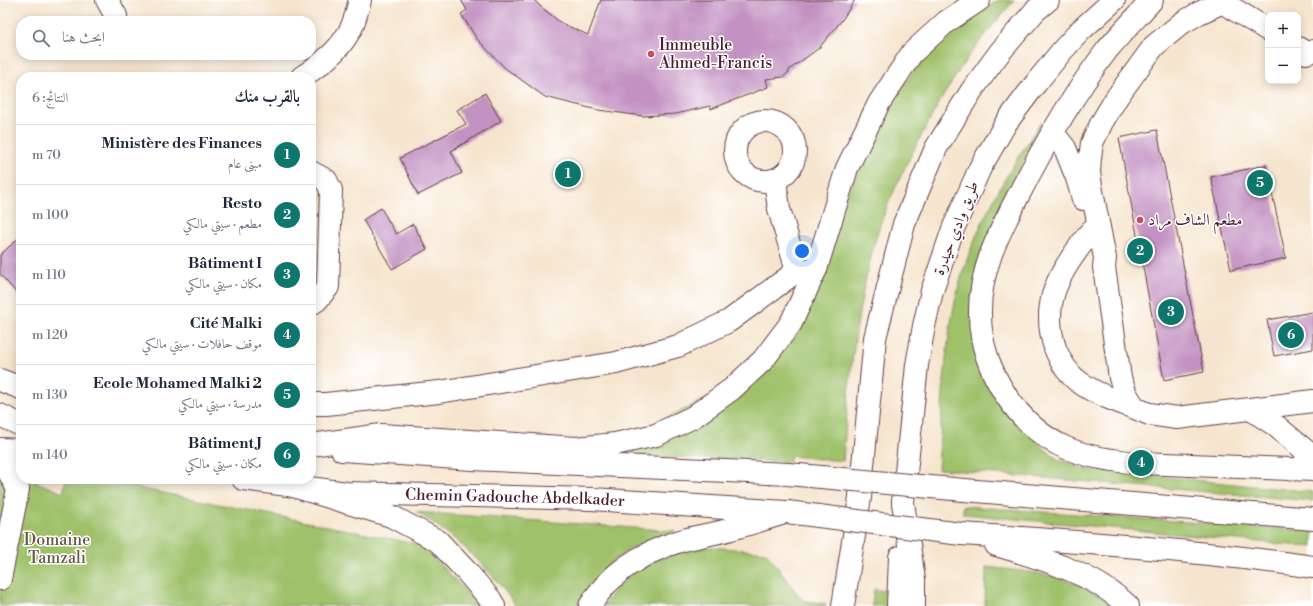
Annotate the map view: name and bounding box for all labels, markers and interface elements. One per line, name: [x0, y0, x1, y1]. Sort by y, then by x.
map controls: [1265, 12, 1301, 84]
button: +: [1265, 12, 1301, 48]
search box: [16, 16, 316, 60]
icon: search: [30, 27, 52, 49]
text: ابحث هنا: [62, 28, 105, 47]
place label: Immeuble Ahmed-Francis: [658, 35, 772, 73]
button: −: [1265, 48, 1301, 84]
marker: Immeuble Ahmed-Francis: [646, 49, 656, 59]
text: بالقرب منك: [234, 86, 300, 108]
text: النتائج: 6: [32, 90, 68, 106]
text: Ministère des Finances: [101, 134, 262, 153]
text: 70 m: [32, 147, 61, 163]
text: 1: [284, 147, 290, 163]
text: مبنى عام: [228, 156, 262, 172]
pin: 1: [555, 159, 581, 189]
pin: 5: [1247, 168, 1273, 198]
street label: طريق وادي حيدرة: [929, 178, 985, 279]
text: Resto: [222, 194, 262, 213]
text: 100 m: [32, 207, 69, 223]
text: 2: [283, 207, 291, 223]
place label: مطعم الشاف مراد: [1148, 210, 1242, 235]
marker: مطعم الشاف مراد: [1135, 215, 1145, 225]
text: مطعم · سيتي مالكي: [183, 216, 262, 232]
pin: 2: [1127, 236, 1153, 266]
your location: [792, 241, 812, 261]
text: Bâtiment I: [188, 254, 262, 273]
text: 110 m: [32, 267, 66, 283]
text: 3: [283, 267, 291, 283]
text: مكان · سيتي مالكي: [185, 276, 262, 292]
pin: 3: [1158, 297, 1184, 327]
text: Cité Malki: [190, 314, 262, 333]
pin: 6: [1278, 320, 1304, 350]
text: 120 m: [32, 327, 68, 343]
text: 4: [283, 327, 291, 343]
text: موقف حافلات · سيتي مالكي: [142, 336, 262, 352]
text: Ecole Mohamed Malki 2: [93, 374, 262, 393]
text: 130 m: [32, 387, 67, 403]
text: 5: [283, 387, 291, 403]
text: مدرسة · سيتي مالكي: [178, 396, 262, 412]
text: Bâtiment J: [188, 434, 262, 453]
text: 140 m: [32, 447, 68, 463]
text: 6: [283, 447, 291, 463]
pin: 4: [1128, 448, 1154, 478]
text: مكان · سيتي مالكي: [185, 456, 262, 472]
street label: Chemin Gadouche Abdelkader: [405, 484, 625, 511]
park label: Domaine Tamzali: [24, 530, 90, 568]

